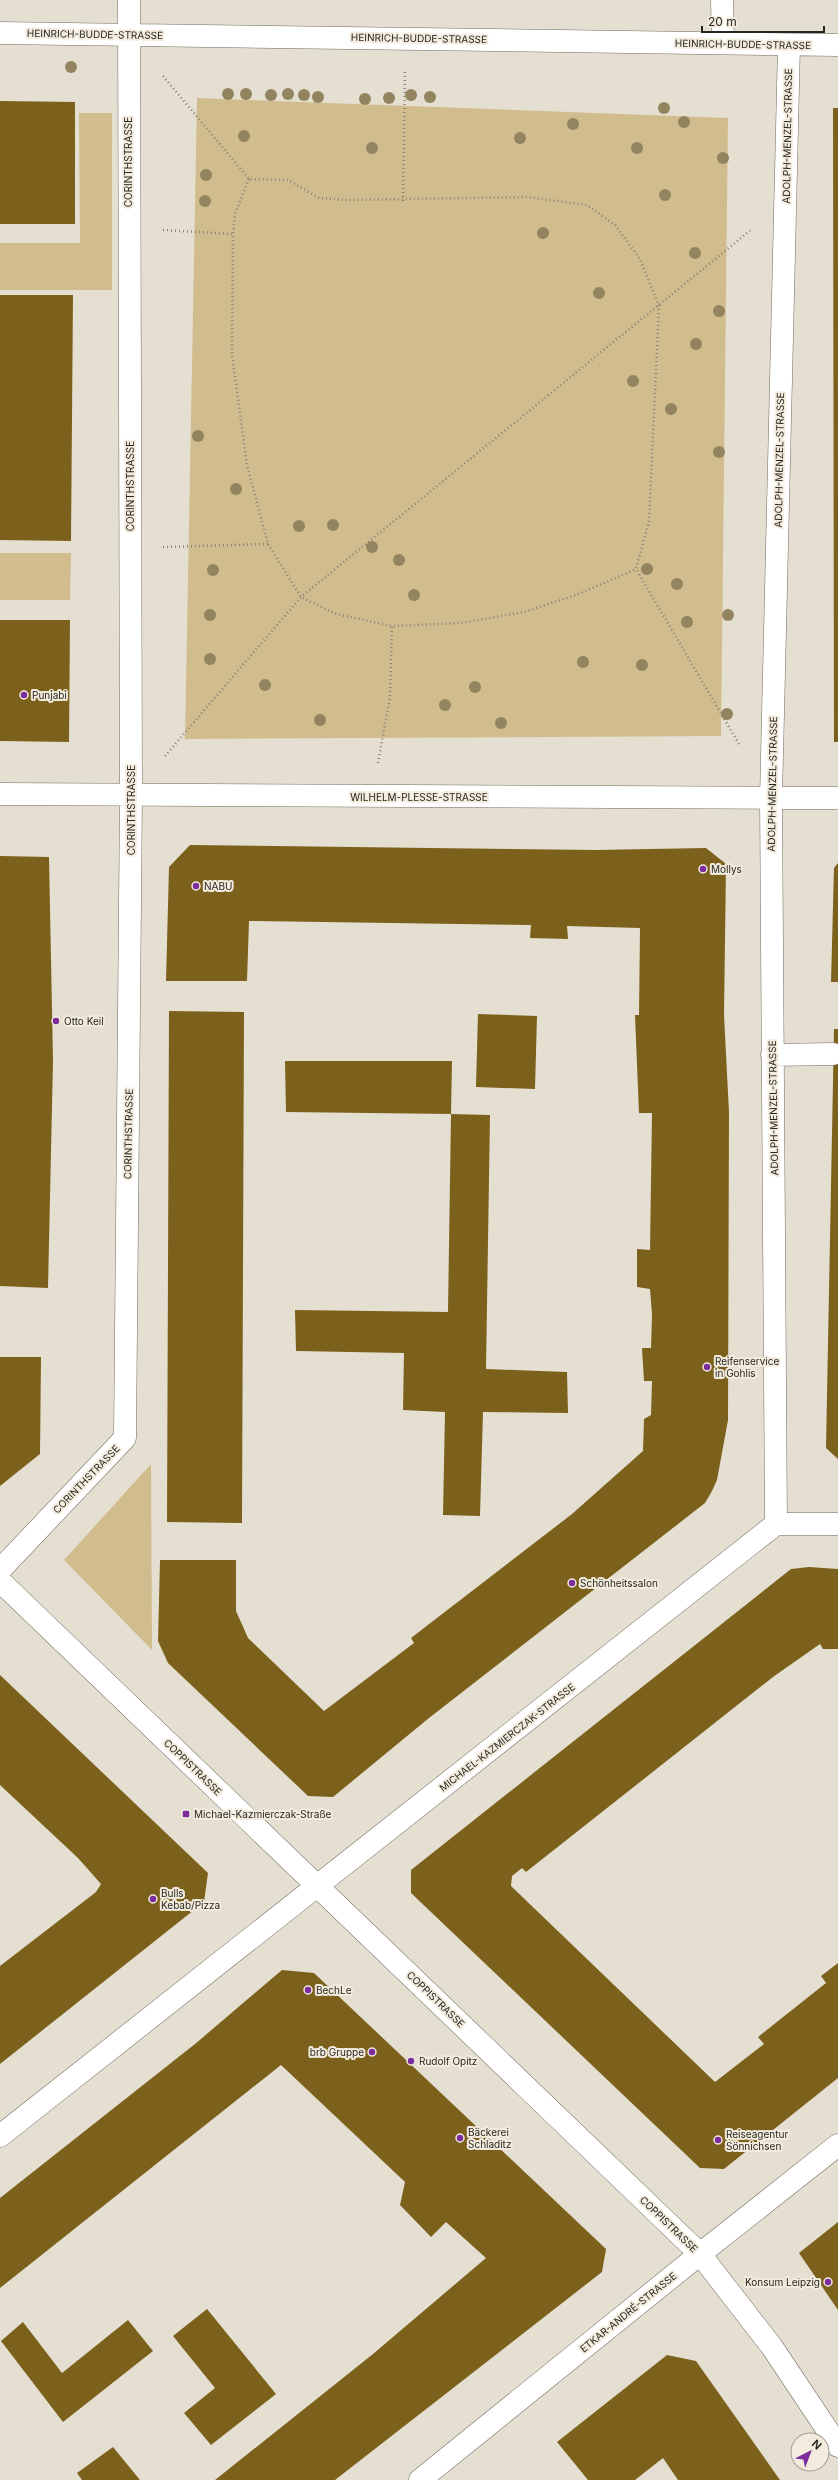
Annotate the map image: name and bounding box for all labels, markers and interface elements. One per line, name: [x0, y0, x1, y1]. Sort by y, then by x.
scale bar: [702, 8, 824, 34]
text: 20 m: [708, 14, 737, 29]
street label: HEINRICH-BUDDE-STRASSE: [27, 27, 163, 41]
street label: HEINRICH-BUDDE-STRASSE: [351, 31, 487, 45]
street label: HEINRICH-BUDDE-STRASSE: [675, 37, 811, 51]
street label: ADOLPH-MENZEL-STRASSE: [780, 68, 794, 204]
street label: CORINTHSTRASSE: [122, 117, 134, 207]
street label: ADOLPH-MENZEL-STRASSE: [772, 392, 786, 528]
street label: CORINTHSTRASSE: [124, 441, 136, 531]
place label: Punjabi: [32, 689, 67, 701]
marker: Punjabi: [19, 690, 29, 700]
street label: ADOLPH-MENZEL-STRASSE: [765, 716, 779, 852]
street label: CORINTHSTRASSE: [125, 765, 137, 855]
street label: WILHELM-PLESSE-STRASSE: [350, 791, 488, 803]
place label: Mollys: [711, 863, 742, 875]
marker: Mollys: [698, 864, 708, 874]
place label: NABU: [204, 880, 232, 892]
marker: NABU: [191, 881, 201, 891]
place label: Otto Keil: [64, 1015, 104, 1027]
marker: Otto Keil: [51, 1016, 61, 1026]
street label: ADOLPH-MENZEL-STRASSE: [766, 1040, 780, 1176]
street label: CORINTHSTRASSE: [121, 1089, 135, 1179]
place label: Reifenservice in Gohlis: [715, 1355, 779, 1379]
marker: Reifenservice in Gohlis: [702, 1362, 712, 1372]
street label: CORINTHSTRASSE: [50, 1442, 122, 1516]
place label: Schönheitssalon: [580, 1577, 658, 1589]
marker: Schönheitssalon: [567, 1578, 577, 1588]
street label: MICHAEL-KAZMIERCZAK-STRASSE: [437, 1680, 577, 1794]
street label: COPPISTRASSE: [162, 1736, 224, 1798]
place label: Michael-Kazmierczak-Straße: [194, 1808, 332, 1820]
marker: Michael-Kazmierczak-Straße: [181, 1809, 191, 1819]
place label: Bulls Kebab/Pizza: [161, 1887, 220, 1911]
marker: Bulls Kebab/Pizza: [148, 1894, 158, 1904]
street label: COPPISTRASSE: [405, 1968, 467, 2030]
place label: BechLe: [316, 1984, 352, 1996]
marker: BechLe: [303, 1985, 313, 1995]
place label: brb Gruppe: [310, 2046, 364, 2058]
marker: brb Gruppe: [367, 2047, 377, 2057]
place label: Rudolf Opitz: [419, 2055, 477, 2067]
marker: Rudolf Opitz: [406, 2056, 416, 2066]
place label: Bäckerei Schladitz: [468, 2126, 511, 2150]
place label: Reiseagentur Sönnichsen: [726, 2128, 788, 2152]
marker: Bäckerei Schladitz: [455, 2133, 465, 2143]
marker: Reiseagentur Sönnichsen: [713, 2135, 723, 2145]
street label: COPPISTRASSE: [638, 2193, 700, 2255]
street label: ETKAR-ANDRÉ-STRASSE: [577, 2269, 679, 2355]
place label: Konsum Leipzig: [745, 2276, 820, 2288]
marker: Konsum Leipzig: [823, 2277, 833, 2287]
north arrow: [790, 2432, 830, 2472]
text: N: [809, 2437, 824, 2453]

